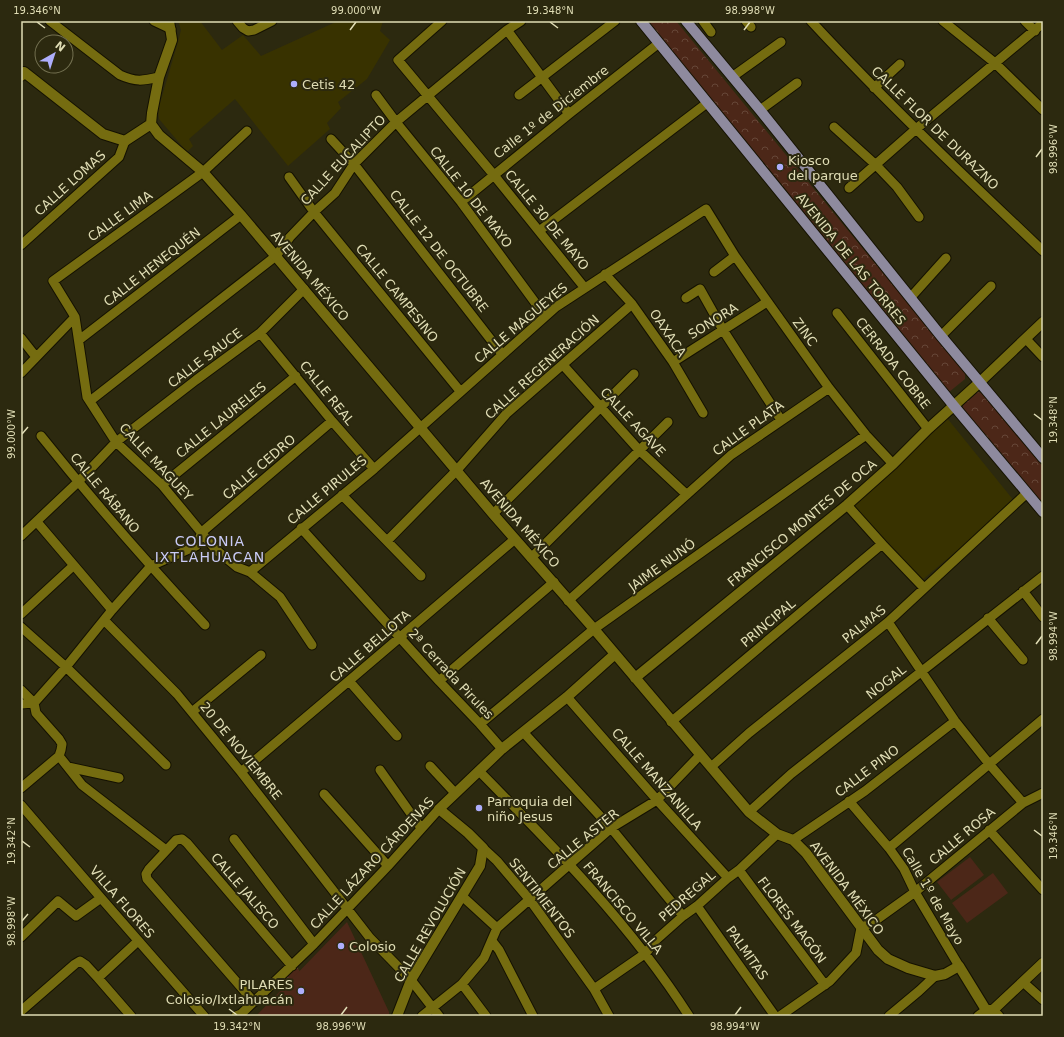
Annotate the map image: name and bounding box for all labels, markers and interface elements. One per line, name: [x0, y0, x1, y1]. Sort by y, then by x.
text: 19.346°N: [13, 5, 61, 16]
text: 99.000°W: [331, 5, 381, 16]
text: 19.348°N: [526, 5, 574, 16]
text: 98.998°W: [725, 5, 775, 16]
north arrow: [34, 34, 74, 74]
text: N: [52, 39, 68, 55]
street label: Calle 1º de Diciembre: [491, 62, 611, 162]
street label: CALLE FLOR DE DURAZNO: [868, 63, 1002, 193]
place label: Cetis 42: [302, 77, 355, 92]
marker: Cetis 42: [289, 79, 299, 89]
street label: CALLE EUCALIPTO: [297, 112, 389, 208]
text: 98.996°W: [1048, 124, 1059, 174]
street label: CALLE 10 DE MAYO: [427, 143, 515, 251]
street label: CALLE LOMAS: [31, 147, 109, 219]
place label: Kiosco del parque: [788, 153, 858, 183]
marker: Kiosco del parque: [775, 162, 785, 172]
street label: CALLE 30 DE MAYO: [502, 167, 592, 273]
street label: CALLE 12 DE OCTUBRE: [387, 187, 491, 315]
street label: CALLE LIMA: [85, 188, 155, 244]
street label: AVENIDA DE LAS TORRES: [793, 190, 909, 328]
street label: CALLE HENEQUÉN: [101, 225, 203, 309]
street label: AVENIDA MÉXICO: [268, 228, 352, 324]
street label: CALLE CAMPESINO: [353, 241, 441, 345]
street label: CALLE MAGUEYES: [471, 280, 571, 366]
street label: SONORA: [685, 300, 741, 342]
street label: OAXACA: [647, 306, 689, 360]
street label: CALLE REGENERACIÓN: [482, 312, 602, 422]
street label: CERRADA COBRE: [853, 314, 933, 412]
street label: ZINC: [790, 315, 820, 349]
street label: CALLE SAUCE: [165, 325, 245, 391]
street label: CALLE REAL: [297, 358, 358, 429]
street label: CALLE LAURELES: [173, 379, 269, 461]
street label: CALLE AGAVE: [597, 384, 669, 460]
text: 19.348°N: [1048, 396, 1059, 444]
street label: CALLE PLATA: [710, 397, 786, 459]
text: 99.000°W: [6, 409, 17, 459]
street label: CALLE MAGUEY: [116, 420, 196, 504]
street label: CALLE CEDRO: [220, 431, 298, 503]
street label: CALLE RÁBANO: [67, 450, 143, 536]
street label: CALLE PIRULES: [284, 453, 370, 527]
street label: FRANCISCO MONTES DE OCA: [725, 456, 879, 590]
street label: AVENIDA MÉXICO: [477, 475, 563, 571]
district label: COLONIA IXTLAHUACAN: [155, 533, 265, 565]
street label: JAIME NUNÓ: [625, 536, 698, 595]
street label: PRINCIPAL: [738, 595, 799, 650]
street label: PALMAS: [839, 602, 889, 646]
street label: CALLE BELLOTA: [327, 607, 413, 685]
text: 98.994°W: [1048, 611, 1059, 661]
street label: 2ª Cerrada Pirules: [405, 626, 497, 722]
street label: NOGAL: [863, 661, 909, 702]
street label: 20 DE NOVIEMBRE: [197, 699, 285, 803]
street label: CALLE MANZANILLA: [609, 725, 705, 833]
street label: CALLE PINO: [832, 742, 902, 800]
street label: CALLE LÁZARO CÁRDENAS: [307, 794, 437, 932]
place label: Parroquia del niño Jesus: [487, 794, 572, 824]
marker: Parroquia del niño Jesus: [474, 803, 484, 813]
street label: CALLE ROSA: [926, 804, 998, 868]
street label: CALLE ASTER: [544, 806, 622, 872]
text: 19.346°N: [1048, 812, 1059, 860]
text: 19.342°N: [6, 817, 17, 865]
street label: AVENIDA MÉXICO: [807, 838, 887, 938]
street label: Calle 1º de Mayo: [899, 845, 967, 947]
street label: CALLE JALISCO: [208, 850, 282, 932]
street label: SENTIMIENTOS: [506, 855, 578, 941]
street label: FRANCISCO VILLA: [580, 859, 666, 957]
street label: VILLA FLORES: [87, 863, 157, 941]
street label: CALLE REVOLUCIÓN: [391, 865, 469, 985]
street label: PEDREGAL: [656, 867, 719, 924]
street label: FLORES MAGÓN: [755, 874, 829, 966]
text: 98.998°W: [6, 896, 17, 946]
street label: PALMITAS: [723, 923, 771, 983]
place label: Colosio: [349, 939, 396, 954]
marker: Colosio: [336, 941, 346, 951]
place label: PILARES Colosio/Ixtlahuacán: [166, 977, 293, 1007]
marker: PILARES Colosio/Ixtlahuacán: [296, 986, 306, 996]
text: 19.342°N: [213, 1021, 261, 1032]
text: 98.996°W: [316, 1021, 366, 1032]
text: 98.994°W: [710, 1021, 760, 1032]

